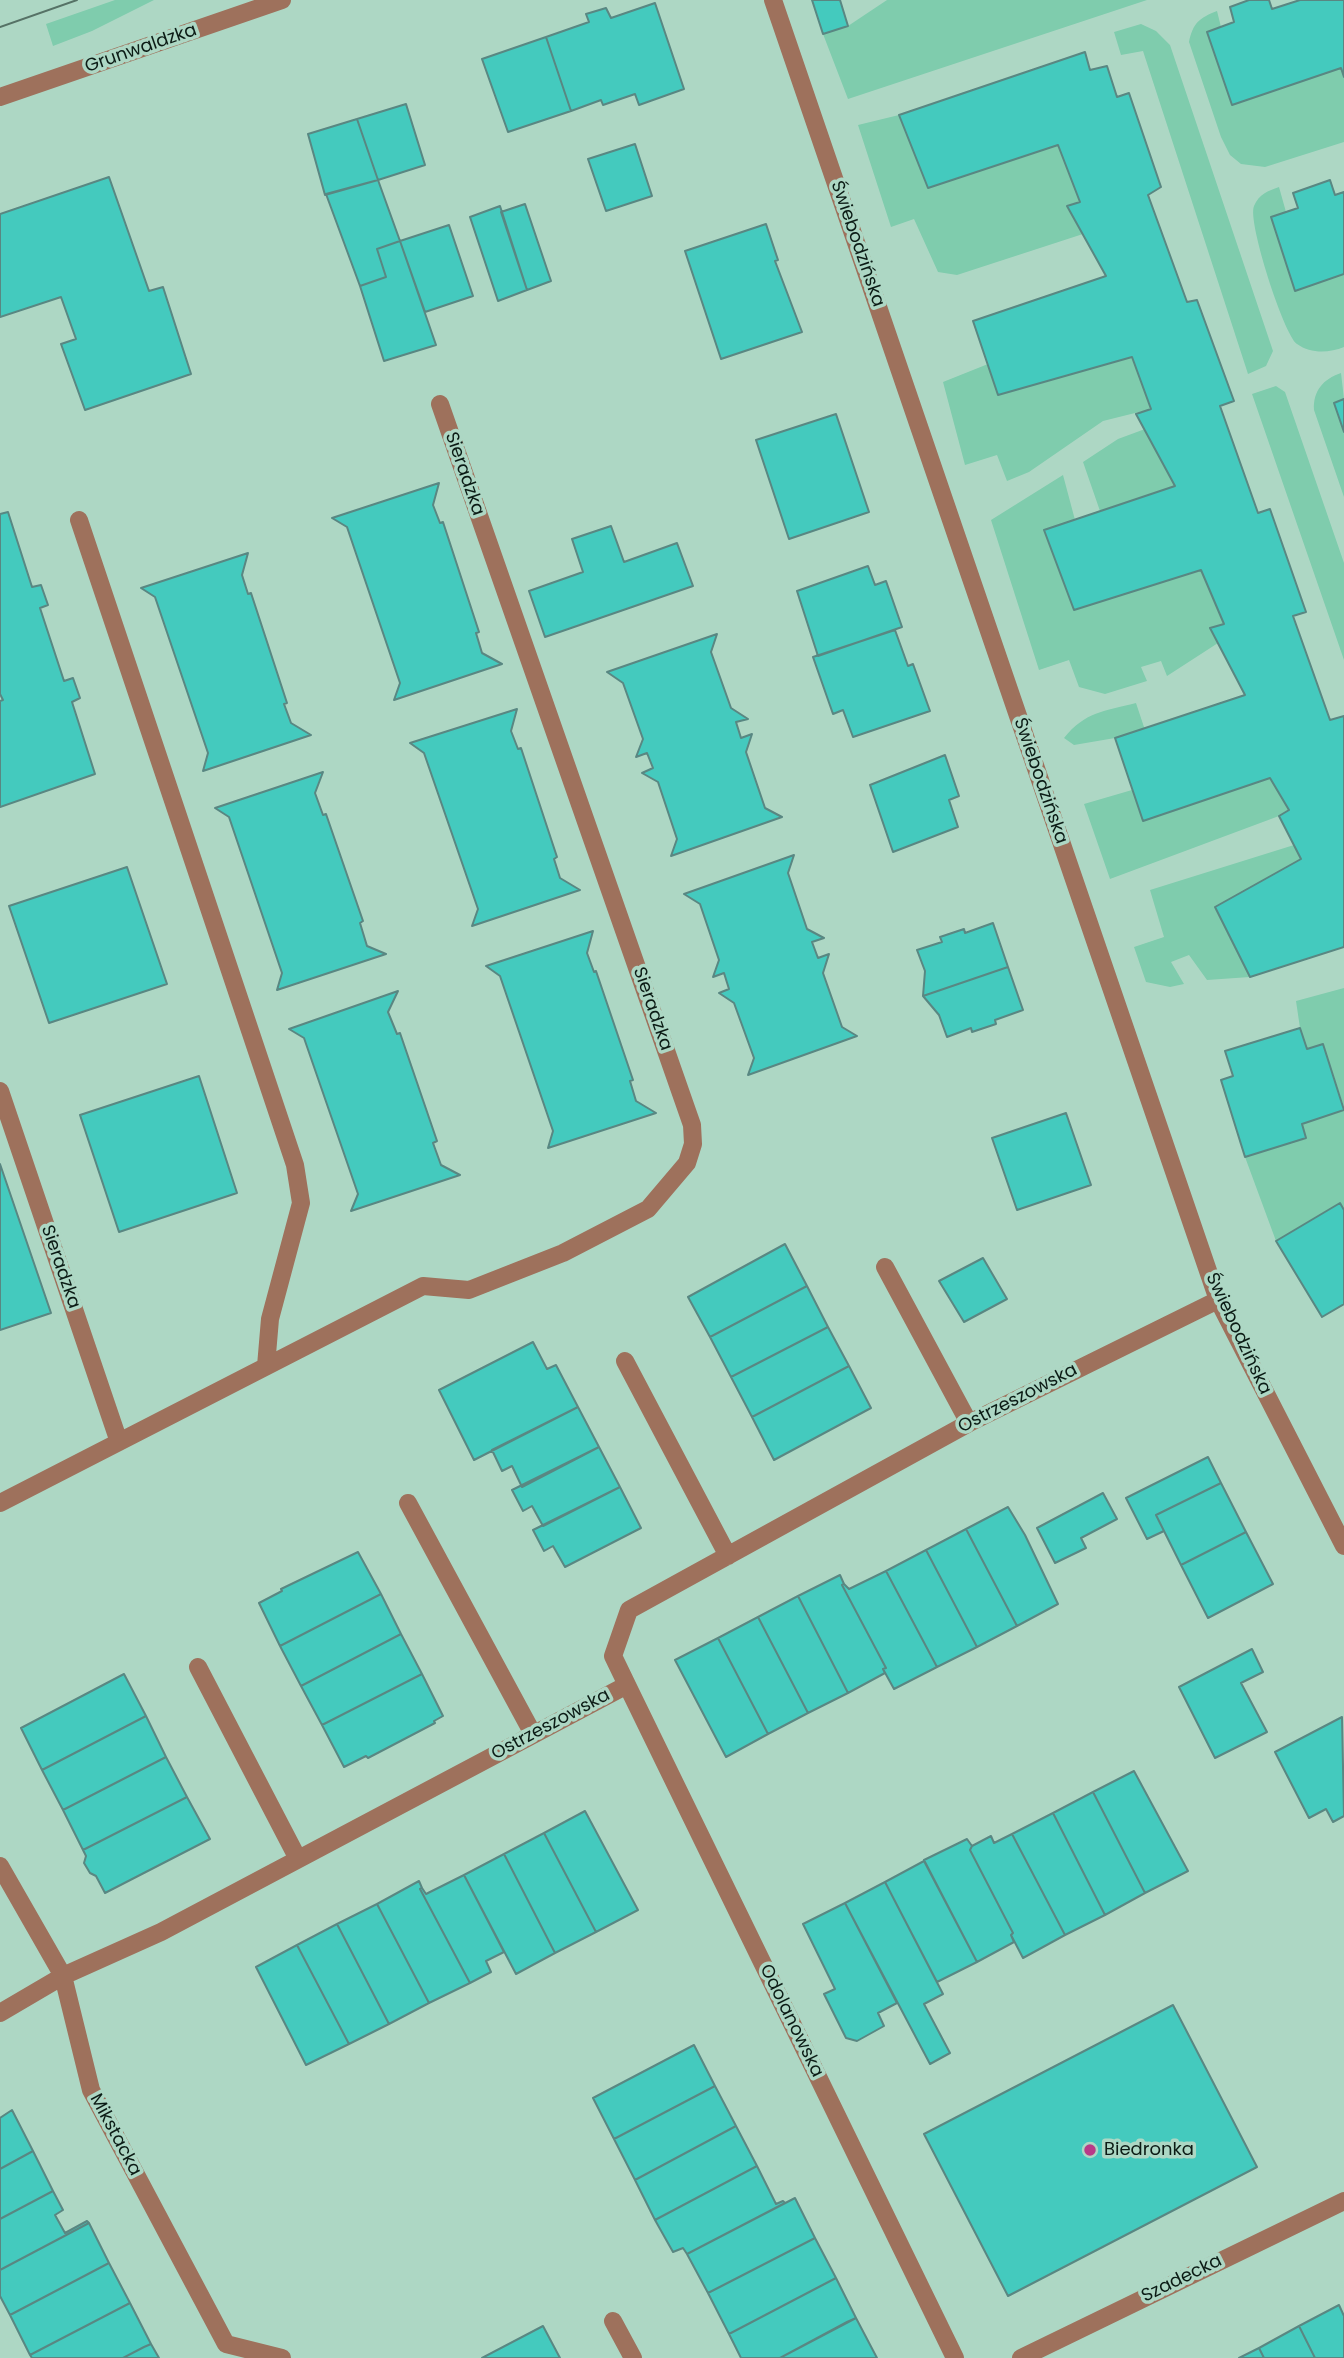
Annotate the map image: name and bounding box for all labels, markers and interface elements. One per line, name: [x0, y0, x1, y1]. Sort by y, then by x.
street label: Grunwaldzka: [82, 20, 200, 78]
street label: Świebodzińska: [825, 178, 889, 310]
street label: Sieradzka: [440, 429, 488, 519]
street label: Świebodzińska: [1008, 715, 1072, 847]
street label: Sieradzka: [628, 964, 676, 1054]
street label: Sieradzka: [36, 1222, 84, 1312]
street label: Świebodzińska: [1200, 1270, 1276, 1398]
street label: Ostrzeszowska: [955, 1360, 1081, 1438]
street label: Ostrzeszowska: [488, 1685, 614, 1765]
street label: Odolanowska: [754, 1961, 828, 2081]
street label: Mikstacka: [84, 2090, 146, 2180]
place label: Biedronka: [1104, 2139, 1194, 2161]
marker: Biedronka: [1082, 2142, 1098, 2158]
street label: Szadecka: [1138, 2250, 1226, 2308]

